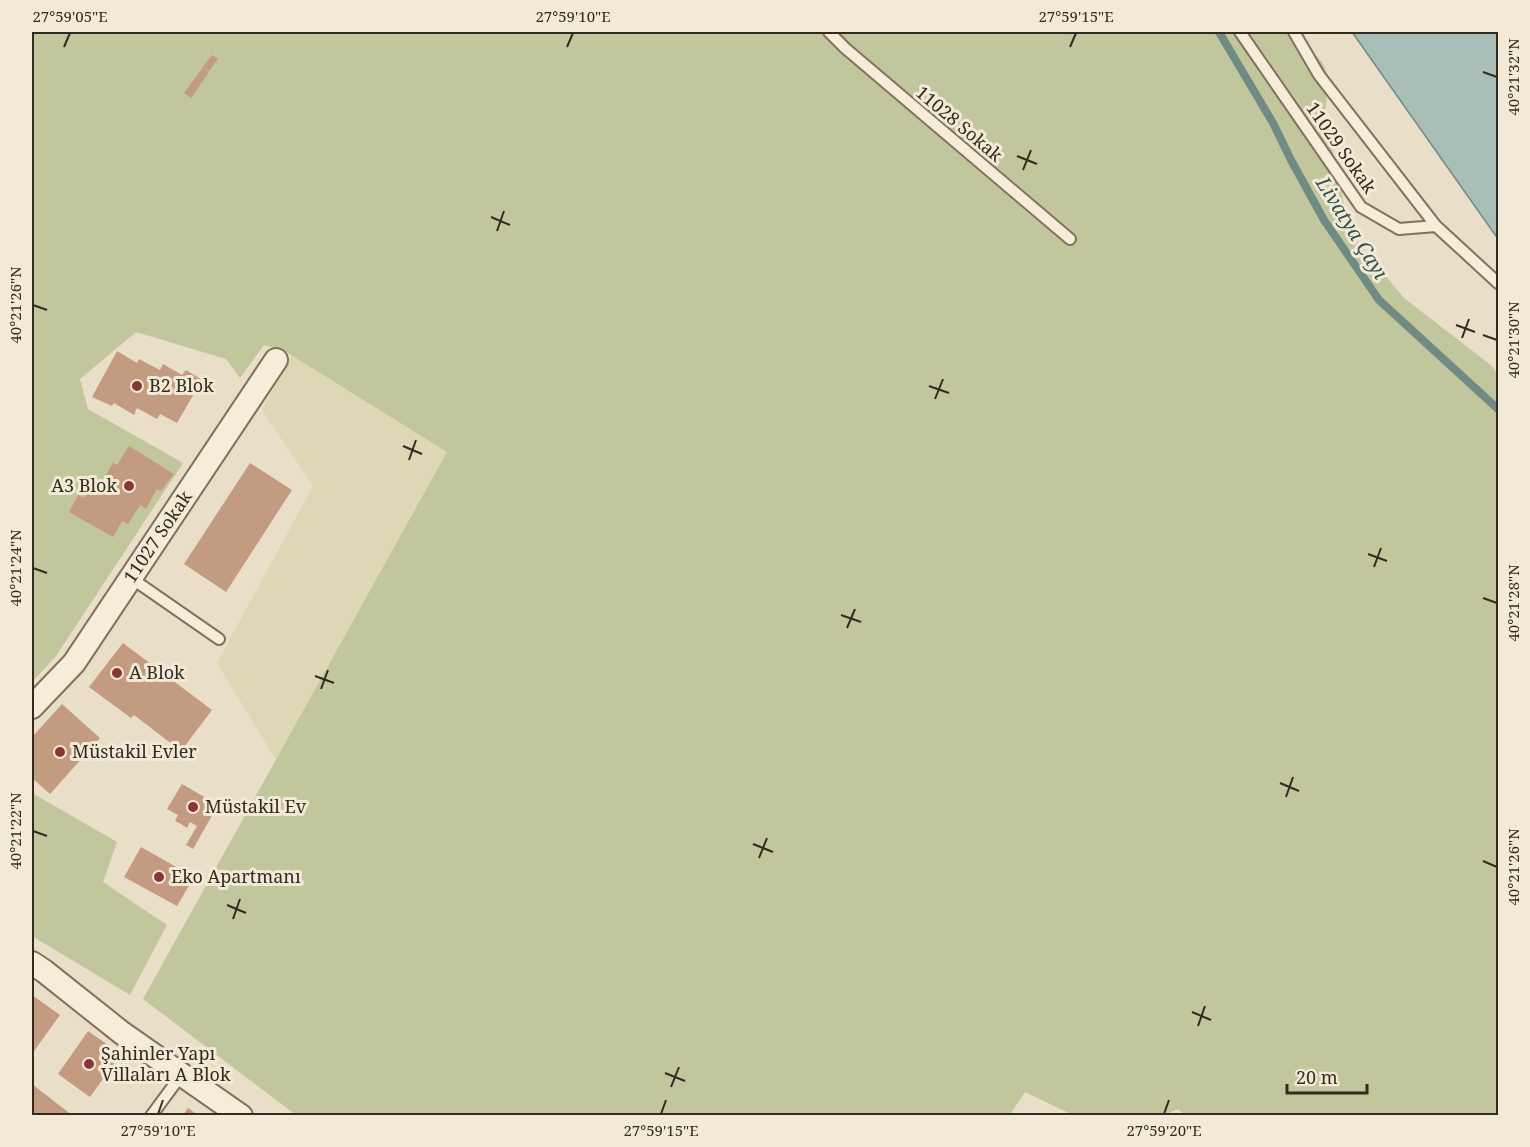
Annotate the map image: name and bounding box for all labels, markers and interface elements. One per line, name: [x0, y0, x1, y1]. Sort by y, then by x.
text: 27°59'05"E: [32, 6, 108, 26]
text: 27°59'10"E: [535, 6, 611, 26]
text: 27°59'15"E: [1038, 6, 1114, 26]
text: 40°21'32"N: [1503, 38, 1523, 116]
street label: 11028 Sokak: [911, 80, 1008, 167]
street label: 11029 Sokak: [1301, 97, 1382, 198]
water label: Livatya Çayı: [1310, 171, 1395, 284]
text: 40°21'26"N: [5, 266, 25, 344]
text: 40°21'30"N: [1503, 301, 1523, 379]
place label: B2 Blok: [149, 373, 214, 397]
marker: B2 Blok: [130, 379, 144, 393]
place label: A3 Blok: [51, 473, 117, 497]
marker: A3 Blok: [122, 479, 136, 493]
street label: 11027 Sokak: [117, 485, 197, 587]
text: 40°21'24"N: [5, 529, 25, 607]
text: 40°21'28"N: [1503, 564, 1523, 642]
place label: A Blok: [129, 660, 185, 684]
marker: A Blok: [110, 666, 124, 680]
place label: Müstakil Evler: [72, 739, 197, 763]
marker: Müstakil Evler: [53, 745, 67, 759]
text: 40°21'22"N: [5, 792, 25, 870]
place label: Müstakil Ev: [205, 794, 307, 818]
marker: Müstakil Ev: [186, 800, 200, 814]
text: 40°21'26"N: [1503, 828, 1523, 906]
place label: Eko Apartmanı: [171, 864, 301, 888]
marker: Eko Apartmanı: [152, 870, 166, 884]
place label: Şahinler Yapı Villaları A Blok: [101, 1041, 231, 1086]
marker: Şahinler Yapı Villaları A Blok: [82, 1057, 96, 1071]
scale bar: [1287, 1057, 1366, 1095]
text: 20 m: [1296, 1065, 1338, 1089]
text: 27°59'10"E: [120, 1120, 196, 1140]
text: 27°59'15"E: [623, 1120, 699, 1140]
text: 27°59'20"E: [1126, 1120, 1202, 1140]

